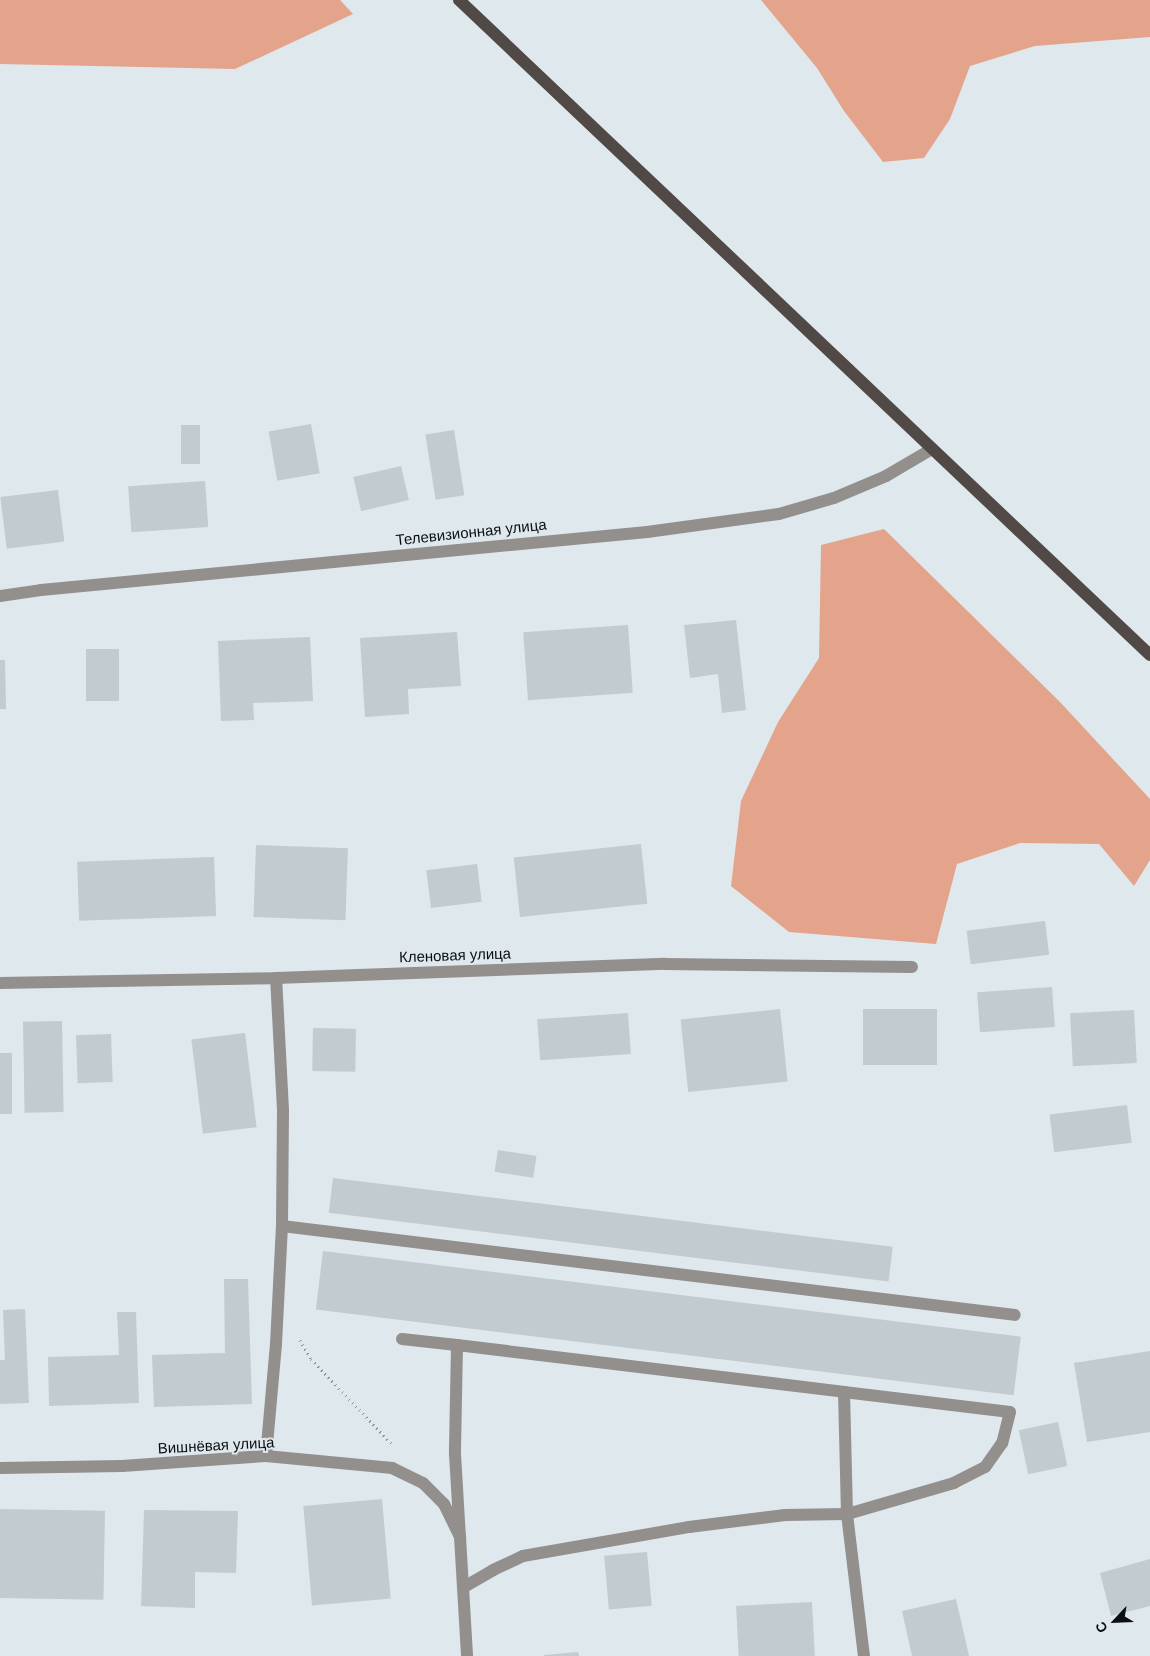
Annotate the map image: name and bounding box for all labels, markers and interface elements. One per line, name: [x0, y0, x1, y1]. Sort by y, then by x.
street label: Телевизионная улица: [395, 515, 547, 549]
street label: Кленовая улица: [399, 944, 511, 966]
street label: Вишнёвая улица: [157, 1433, 275, 1457]
north arrow: [1090, 1596, 1140, 1646]
text: С: [1092, 1619, 1111, 1635]

